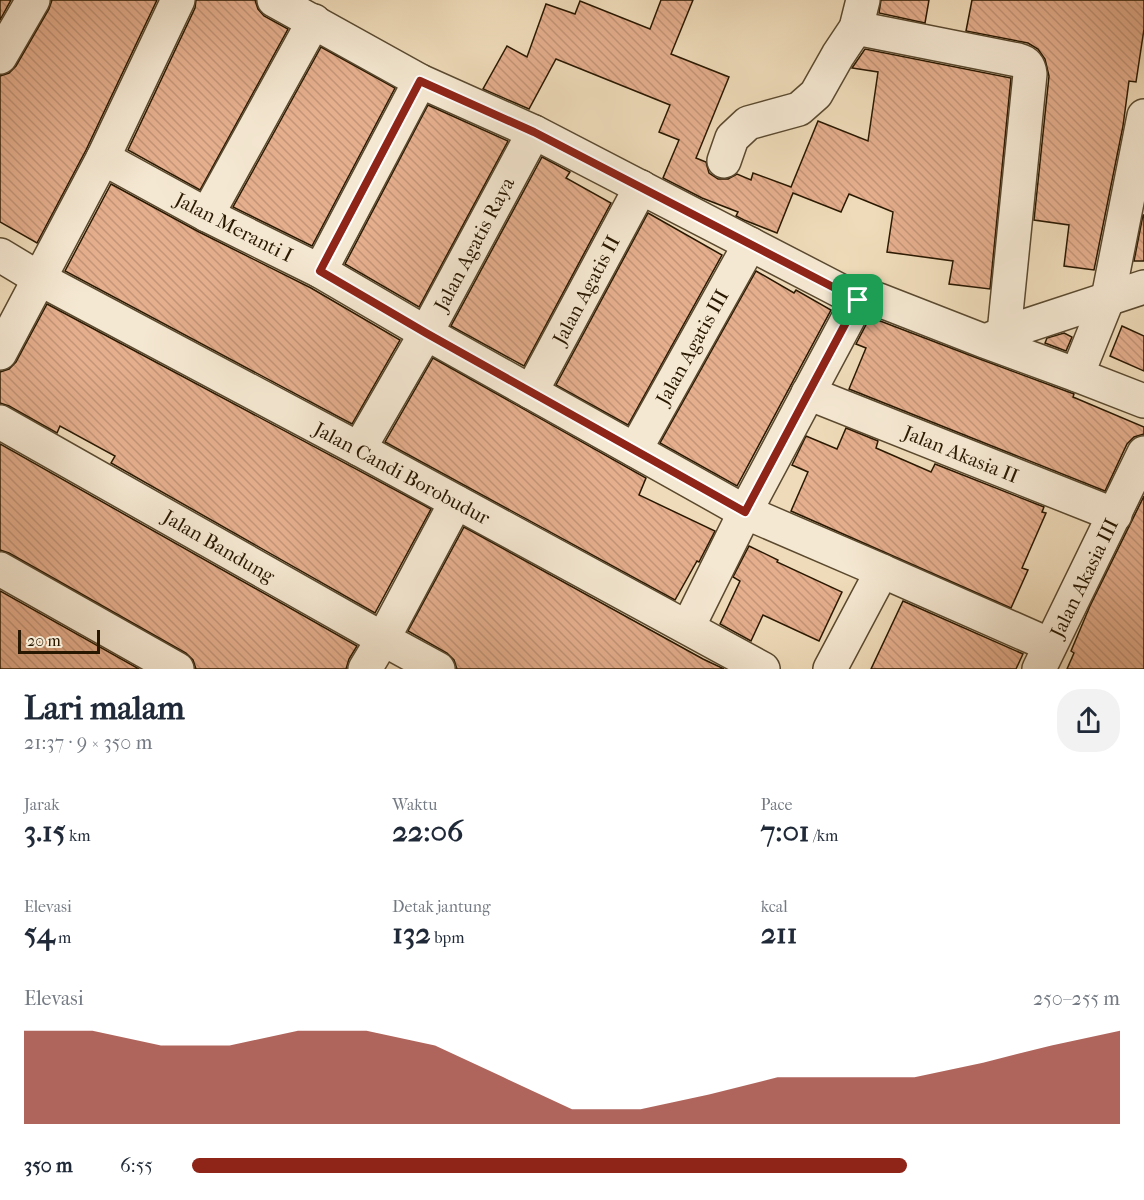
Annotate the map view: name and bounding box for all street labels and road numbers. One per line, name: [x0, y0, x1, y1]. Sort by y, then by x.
street label: Jalan Agatis Raya: [429, 173, 520, 317]
street label: Jalan Meranti I: [169, 187, 297, 267]
street label: Jalan Agatis II: [547, 232, 625, 350]
street label: Jalan Agatis III: [650, 285, 734, 411]
street label: Jalan Candi Borobudur: [308, 416, 494, 530]
street label: Jalan Akasia II: [898, 420, 1022, 488]
street label: Jalan Bandung: [157, 504, 279, 588]
street label: Jalan Akasia III: [1045, 515, 1123, 643]

